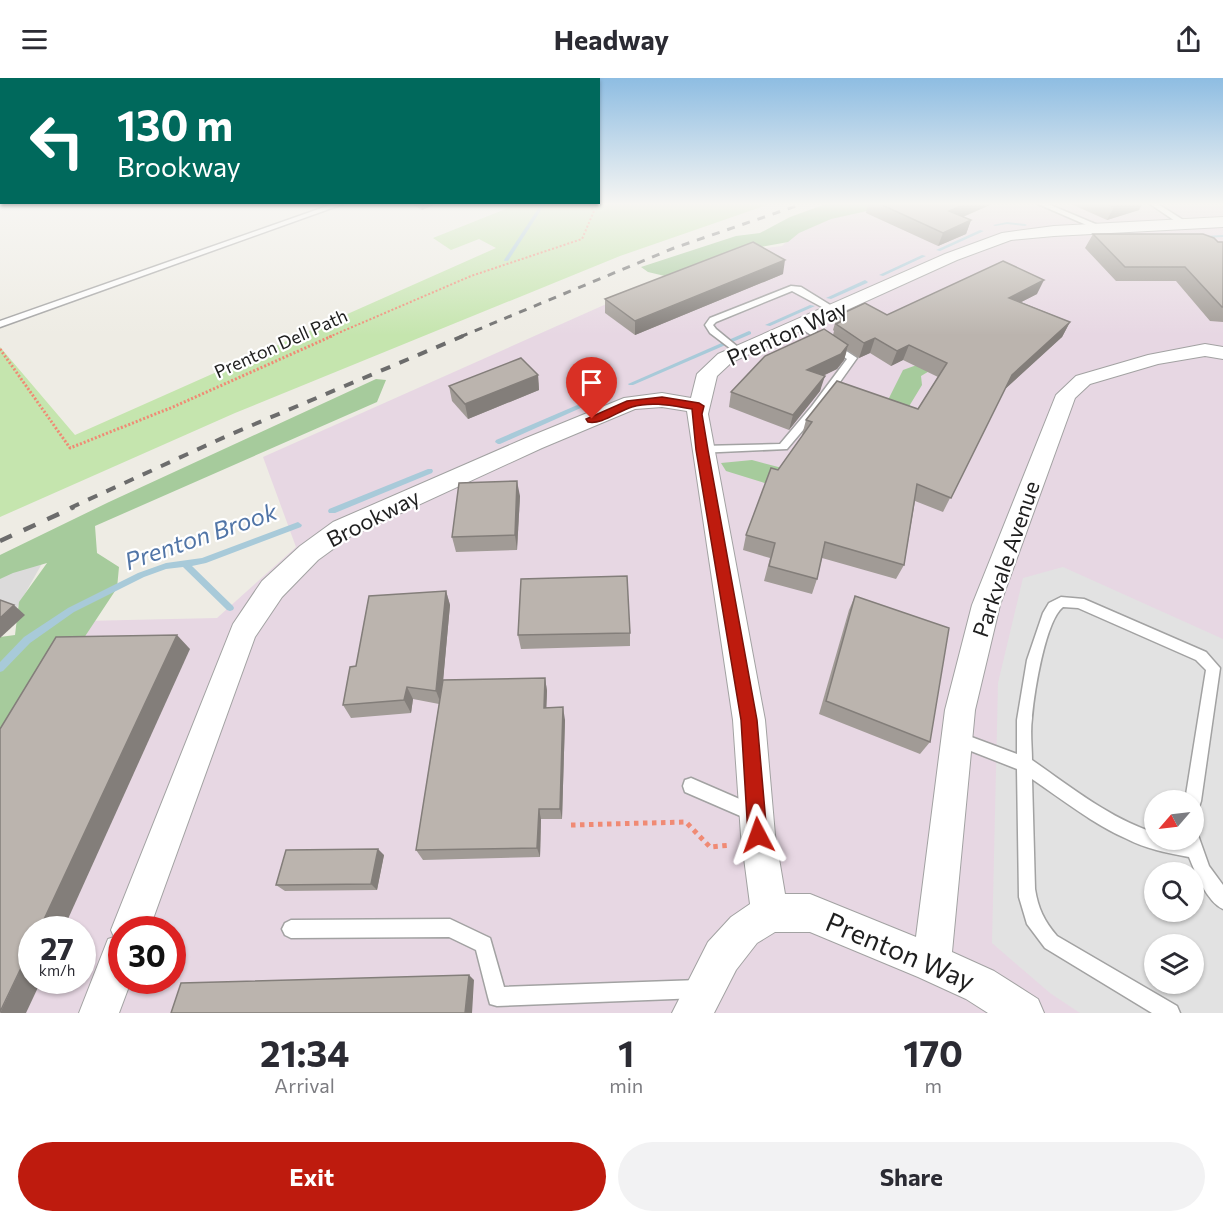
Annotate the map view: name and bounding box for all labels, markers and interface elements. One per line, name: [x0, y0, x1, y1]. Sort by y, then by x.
icon: menu: [18, 23, 51, 56]
text: Headway: [554, 23, 669, 56]
icon: share: [1172, 23, 1205, 56]
text: 130 m: [117, 98, 233, 150]
icon: left: [18, 102, 96, 180]
text: Brookway: [117, 150, 241, 183]
street label: Prenton Way: [722, 294, 851, 371]
street label: Prenton Dell Path: [211, 304, 351, 382]
pin: [566, 357, 617, 419]
icon: arrive: [575, 366, 608, 399]
street label: Parkvale Avenue: [966, 477, 1045, 640]
street label: Brookway: [322, 483, 424, 552]
water label: Prenton Brook: [120, 496, 282, 575]
north arrow: [1144, 790, 1204, 850]
map controls: [1144, 790, 1204, 994]
position arrow: [726, 803, 790, 867]
button: search: [1144, 862, 1204, 922]
street label: Prenton Way: [821, 904, 980, 997]
speed limit sign: 30: [108, 916, 186, 994]
text: 27: [40, 929, 74, 966]
button: layers: [1144, 934, 1204, 994]
text: km/h: [39, 961, 75, 979]
text: 21:34: [260, 1030, 349, 1074]
text: 1: [618, 1030, 634, 1074]
text: 170: [903, 1030, 963, 1074]
text: Arrival: [274, 1073, 335, 1097]
text: min: [609, 1073, 643, 1097]
text: m: [924, 1073, 942, 1097]
button: Exit: [18, 1142, 606, 1211]
button: Share: [618, 1142, 1205, 1211]

